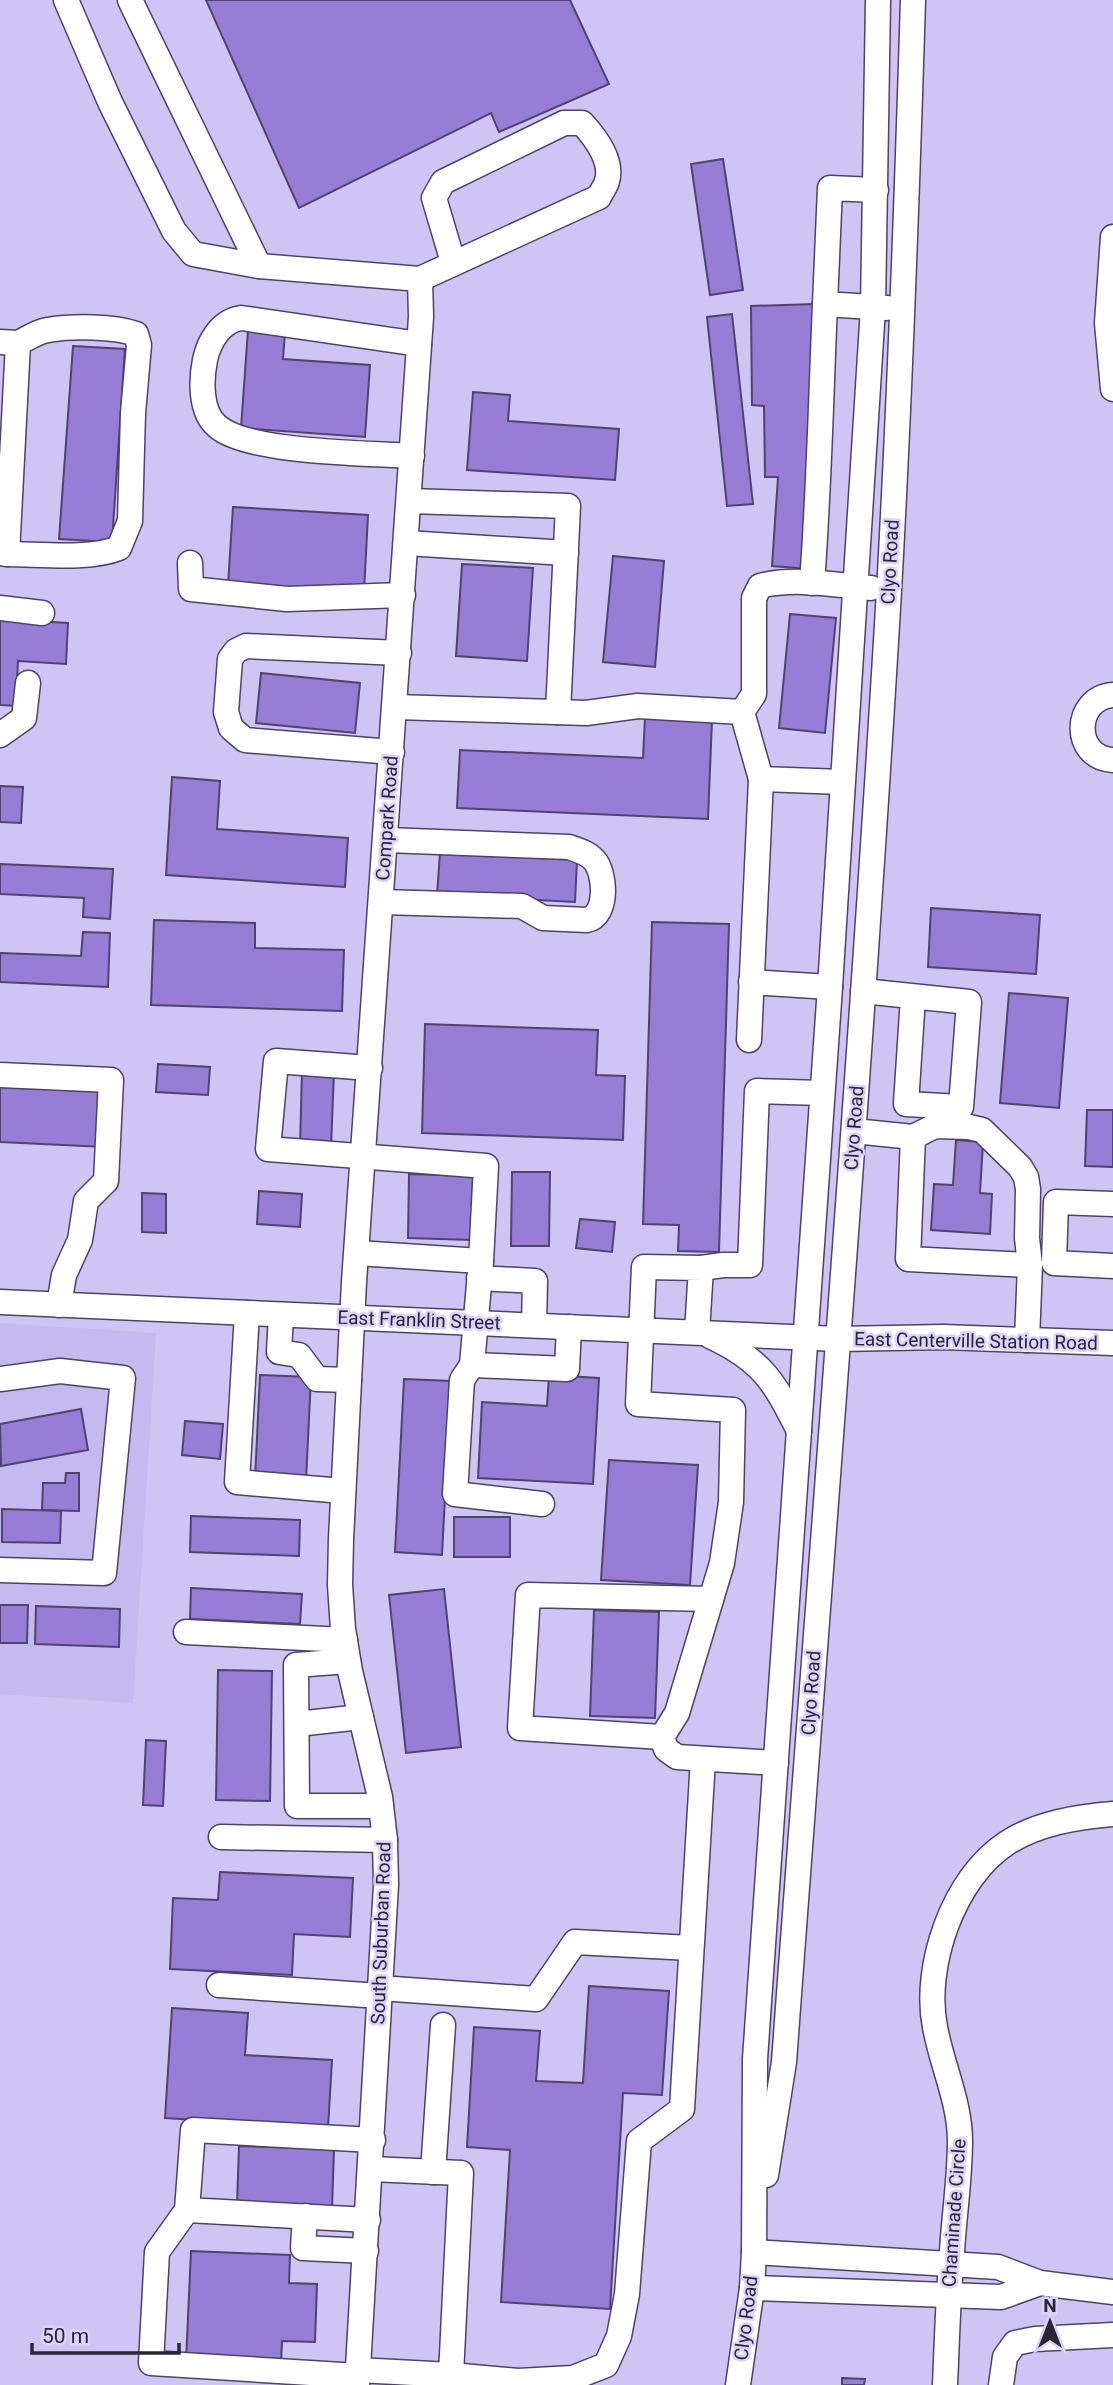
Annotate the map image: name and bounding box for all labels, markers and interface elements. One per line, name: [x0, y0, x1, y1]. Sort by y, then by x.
street label: Clyo Road: [876, 519, 904, 605]
street label: Compark Road: [371, 755, 403, 881]
street label: Clyo Road: [840, 1085, 868, 1171]
street label: East Franklin Street: [337, 1306, 501, 1334]
street label: East Centerville Station Road: [854, 1327, 1098, 1355]
street label: Clyo Road: [797, 1650, 825, 1736]
street label: South Suburban Road: [366, 1841, 396, 2025]
street label: Chaminade Circle: [937, 2138, 971, 2288]
street label: Clyo Road: [729, 2274, 763, 2362]
north arrow: [1015, 2287, 1085, 2357]
text: N: [1043, 2294, 1057, 2317]
scale bar: [32, 2312, 178, 2356]
text: 50 m: [42, 2324, 89, 2348]

